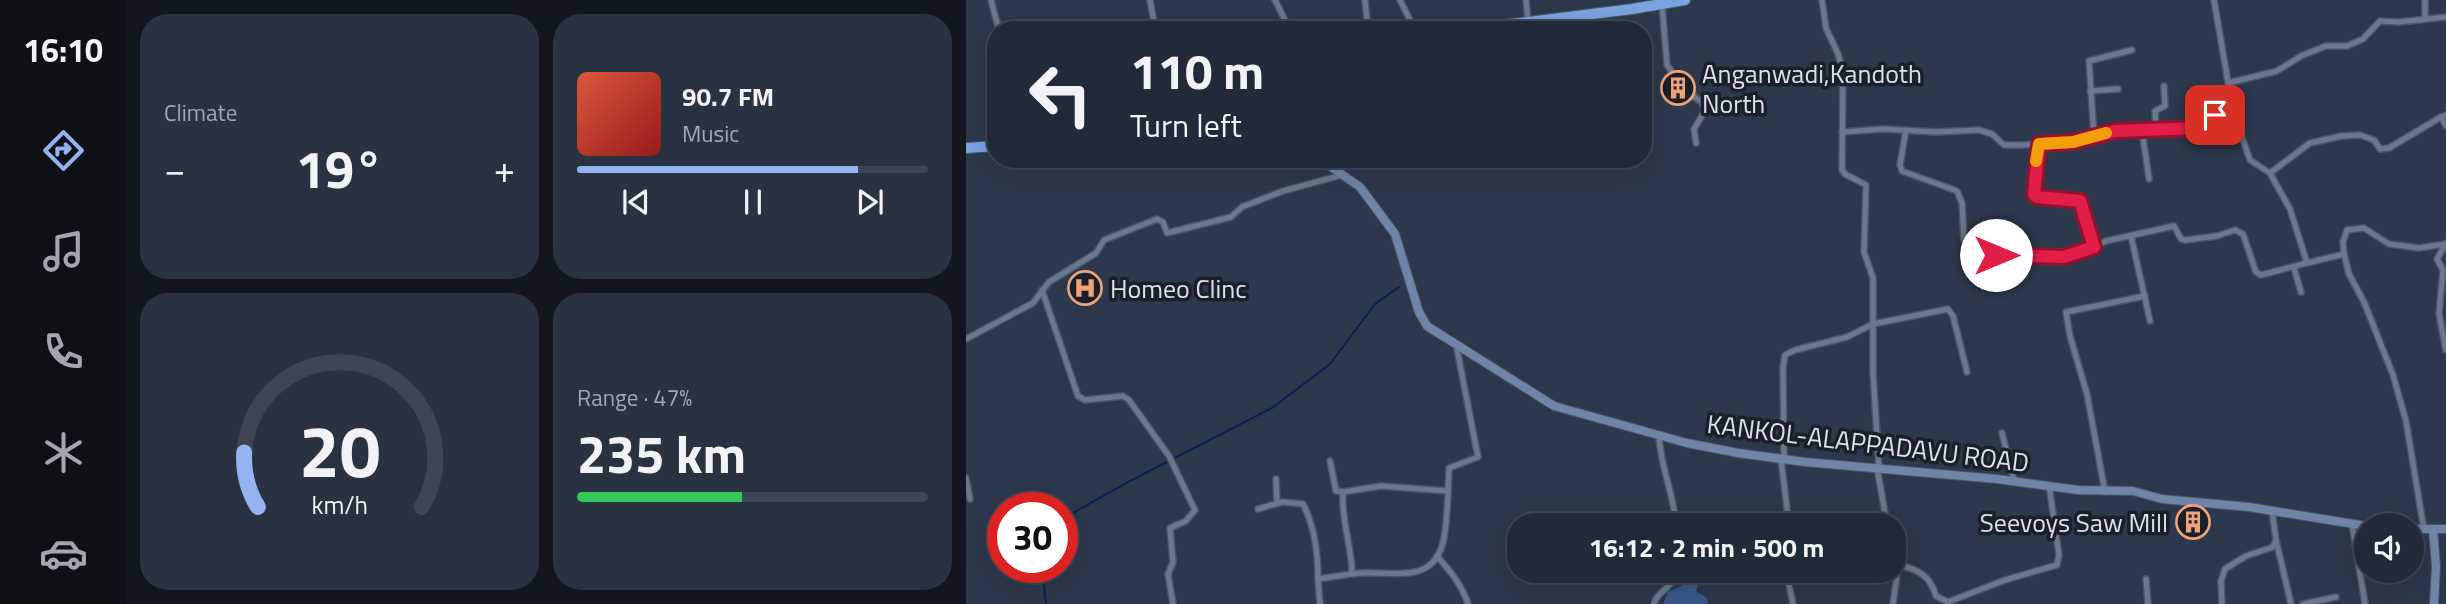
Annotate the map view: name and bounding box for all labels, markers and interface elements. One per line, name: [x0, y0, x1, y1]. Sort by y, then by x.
text: 16:10: [23, 26, 103, 74]
text: 110 m: [1130, 33, 1264, 108]
icon: left: [1015, 49, 1106, 140]
place label: Anganwadi,Kandoth North: [1702, 54, 1922, 123]
building icon: Anganwadi,Kandoth North: [1659, 69, 1697, 107]
text: 90.7 FM: [682, 77, 774, 116]
pin: [2185, 85, 2245, 145]
text: Climate: [164, 95, 237, 130]
icon: arrive: [2196, 96, 2234, 134]
text: Turn left: [1130, 101, 1242, 149]
text: Music: [682, 116, 739, 151]
icon: directions: [39, 126, 88, 175]
text: 19°: [296, 129, 383, 208]
text: −: [164, 140, 185, 198]
text: +: [494, 140, 515, 198]
icon: previous: [617, 183, 655, 221]
icon: pause: [734, 183, 772, 221]
icon: next: [851, 183, 889, 221]
position arrow: [1959, 218, 2033, 292]
icon: music: [39, 227, 88, 276]
hospital icon: Homeo Clinc: [1066, 269, 1104, 307]
place label: Homeo Clinc: [1110, 269, 1247, 308]
icon: phone: [39, 327, 88, 376]
text: Range · 47%: [577, 380, 692, 415]
text: 20: [299, 396, 380, 506]
street label: KANKOL-ALAPPADAVU ROAD: [1705, 404, 2031, 482]
text: 235 km: [577, 414, 746, 493]
icon: climate: [39, 428, 88, 477]
text: km/h: [311, 486, 368, 524]
speed limit sign: 30: [987, 492, 1078, 583]
place label: Seevoys Saw Mill: [1980, 503, 2168, 542]
building icon: Seevoys Saw Mill: [2174, 503, 2212, 541]
map controls: [2354, 513, 2424, 583]
button: sound: [2354, 513, 2424, 583]
text: 16:12 · 2 min · 500 m: [1589, 528, 1824, 567]
icon: car: [39, 529, 88, 578]

